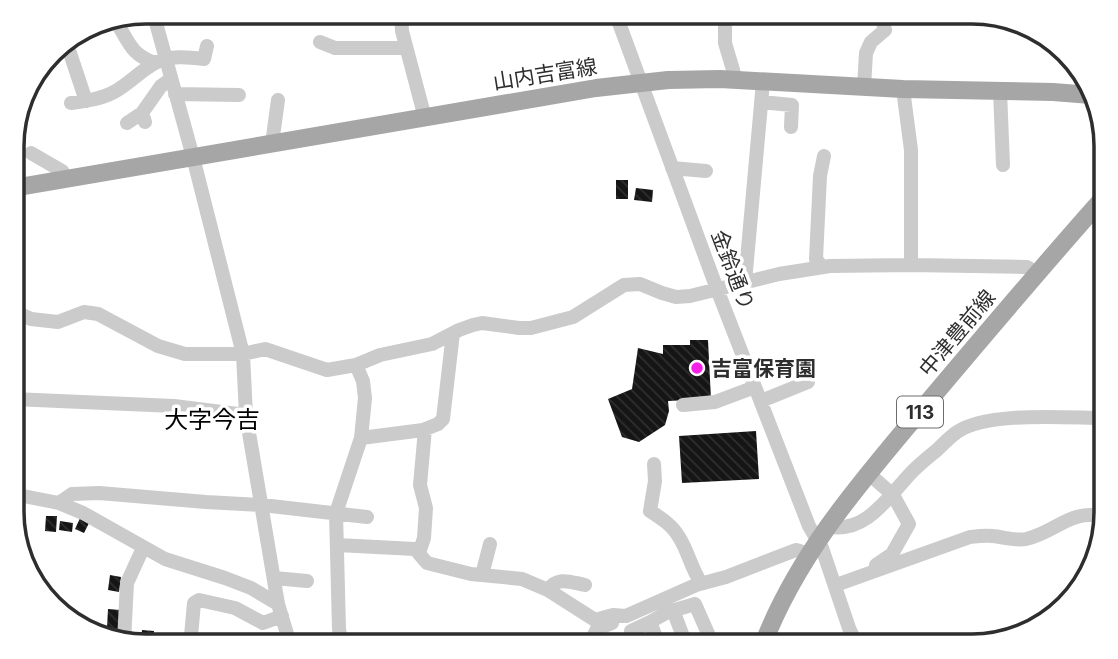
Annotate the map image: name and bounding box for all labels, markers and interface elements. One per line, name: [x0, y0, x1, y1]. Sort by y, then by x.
street label: 山内吉富線: [491, 53, 599, 95]
street label: 金鈴通り: [706, 226, 760, 314]
street label: 中津豊前線: [914, 285, 1000, 381]
place label: 吉富保育園: [711, 356, 816, 381]
marker: 吉富保育園: [689, 360, 705, 376]
road number: 113: [897, 396, 943, 428]
district label: 大字今吉: [164, 405, 260, 434]

